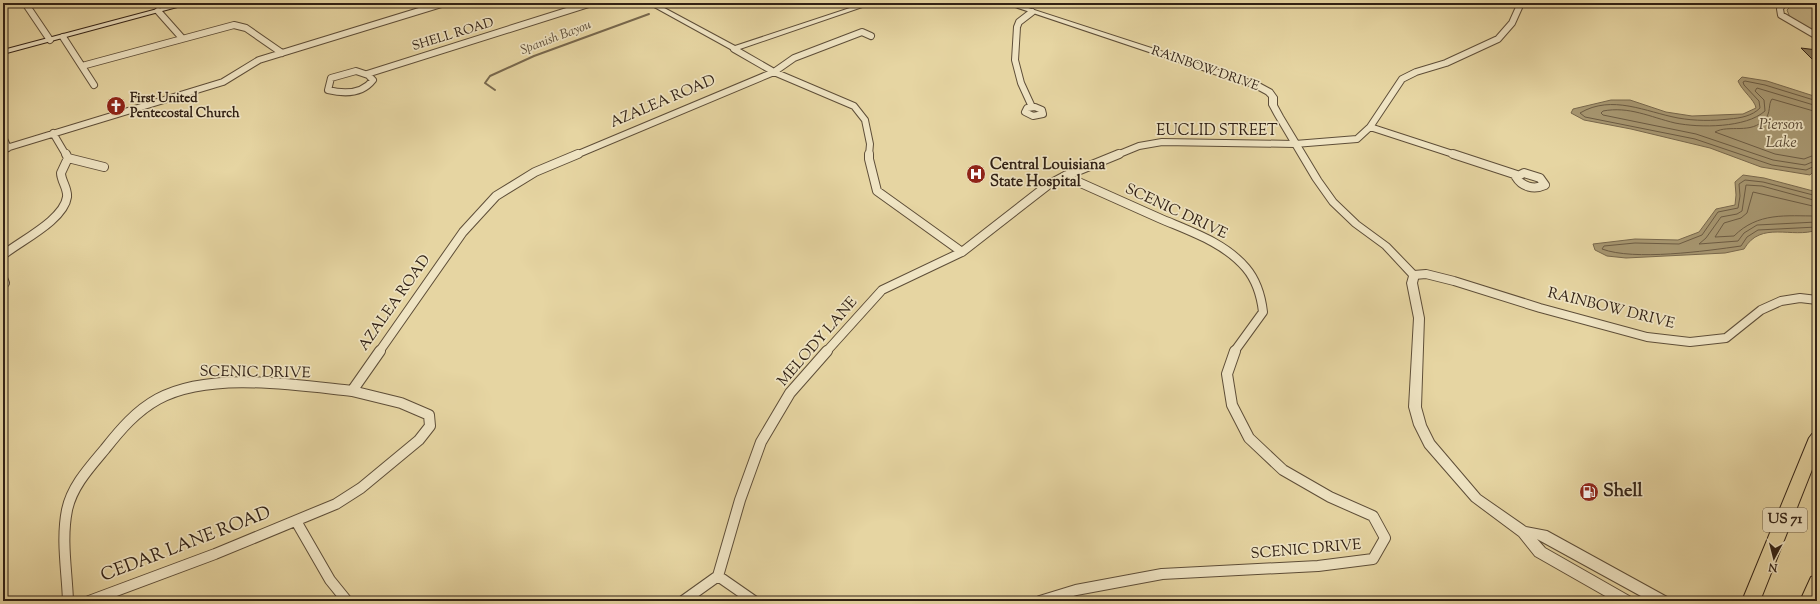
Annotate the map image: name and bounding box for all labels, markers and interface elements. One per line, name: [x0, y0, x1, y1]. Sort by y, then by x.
street label: SHELL ROAD: [410, 14, 496, 56]
water label: Spanish Bayou: [518, 16, 594, 60]
street label: RAINBOW DRIVE: [1149, 42, 1261, 96]
street label: AZALEA ROAD: [607, 70, 719, 134]
place label: First United Pentecostal Church: [130, 90, 240, 123]
church icon: First United Pentecostal Church: [105, 95, 127, 117]
water label: Pierson Lake: [1759, 114, 1804, 155]
street label: EUCLID STREET: [1156, 121, 1278, 142]
place label: Central Louisiana State Hospital: [990, 155, 1106, 193]
hospital icon: Central Louisiana State Hospital: [965, 163, 987, 185]
street label: SCENIC DRIVE: [1121, 179, 1231, 245]
street label: AZALEA ROAD: [354, 251, 436, 355]
street label: RAINBOW DRIVE: [1545, 283, 1677, 335]
street label: MELODY LANE: [773, 293, 863, 391]
street label: SCENIC DRIVE: [199, 362, 311, 384]
place label: Shell: [1603, 479, 1643, 505]
fuel station icon: Shell: [1578, 481, 1600, 503]
street label: CEDAR LANE ROAD: [97, 501, 275, 589]
road number: US 71: [1763, 508, 1807, 532]
street label: SCENIC DRIVE: [1250, 535, 1362, 565]
north arrow: [1754, 538, 1794, 578]
text: N: [1767, 558, 1779, 576]

